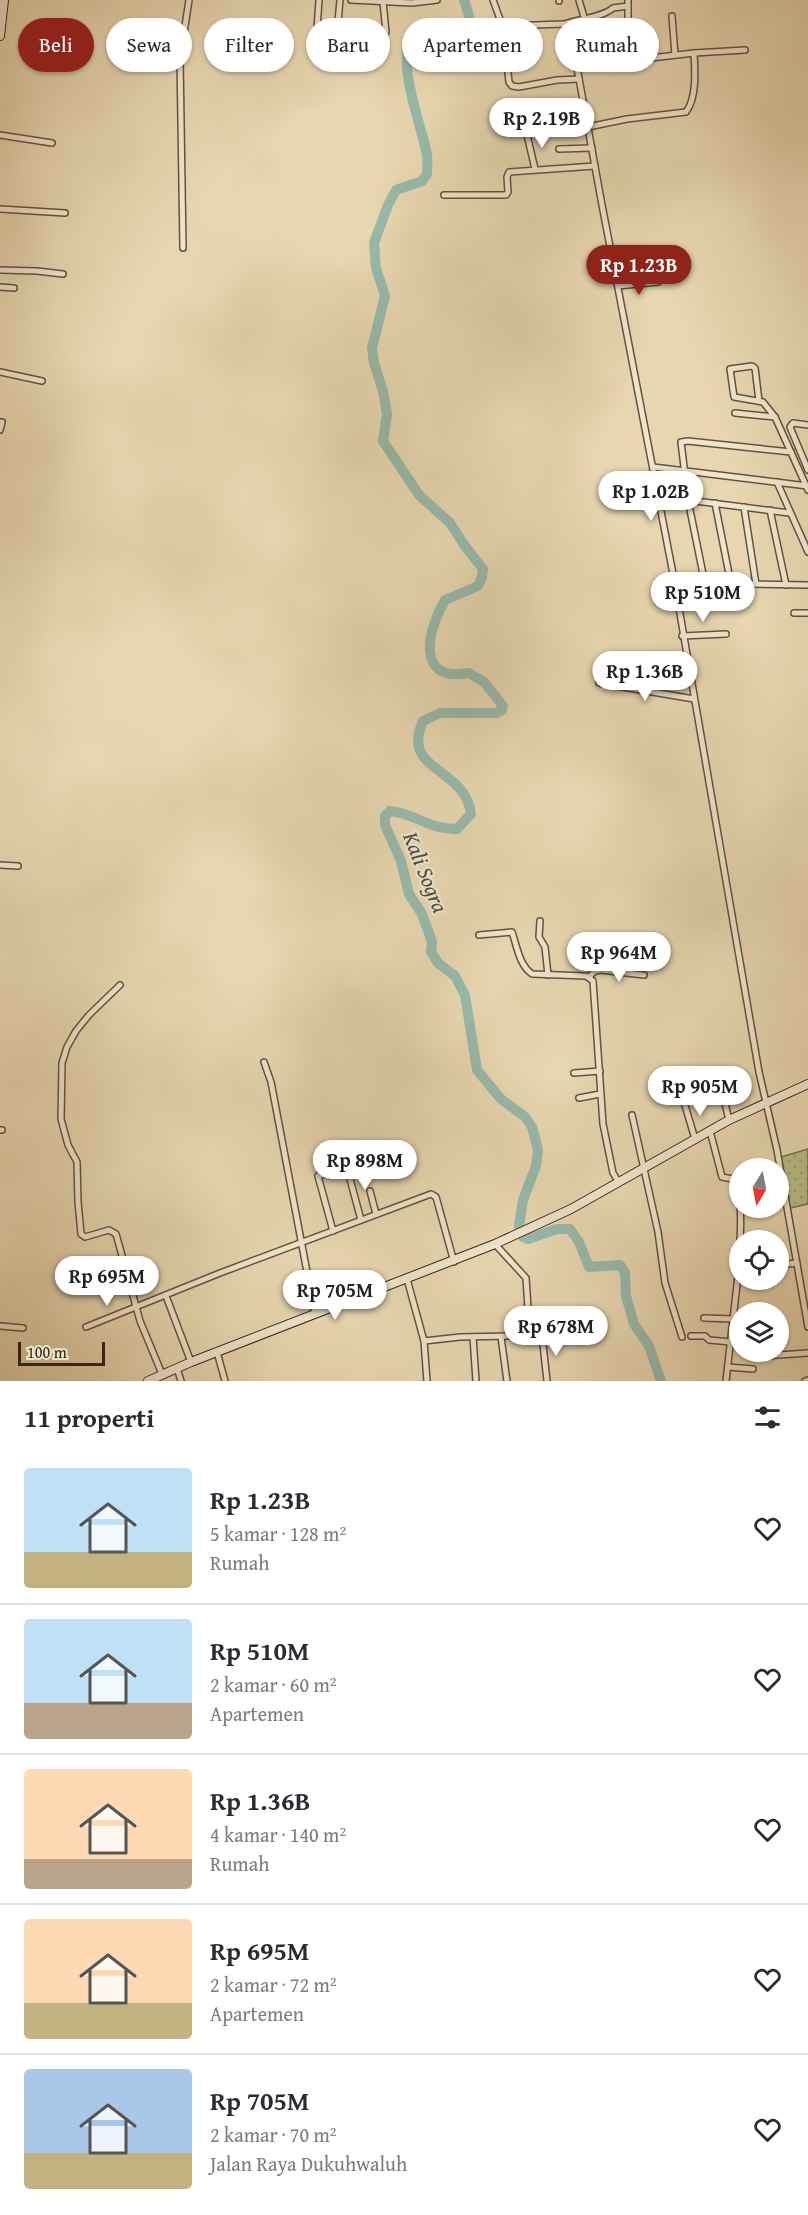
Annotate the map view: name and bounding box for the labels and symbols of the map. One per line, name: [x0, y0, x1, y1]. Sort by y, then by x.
pin: Rp 2.19B: [480, 98, 604, 149]
pin: Rp 1.23B: [577, 245, 701, 296]
pin: Rp 1.02B: [589, 471, 713, 522]
pin: Rp 510M: [648, 572, 758, 623]
pin: Rp 1.36B: [583, 651, 707, 702]
water label: Kali Sogra: [395, 826, 457, 917]
pin: Rp 964M: [564, 932, 674, 983]
pin: Rp 905M: [645, 1066, 755, 1117]
pin: Rp 898M: [310, 1140, 420, 1191]
north arrow: [729, 1158, 789, 1218]
pin: Rp 695M: [52, 1256, 162, 1307]
pin: Rp 705M: [280, 1270, 390, 1321]
pin: Rp 678M: [501, 1306, 611, 1357]
scale bar: [18, 1339, 105, 1366]

